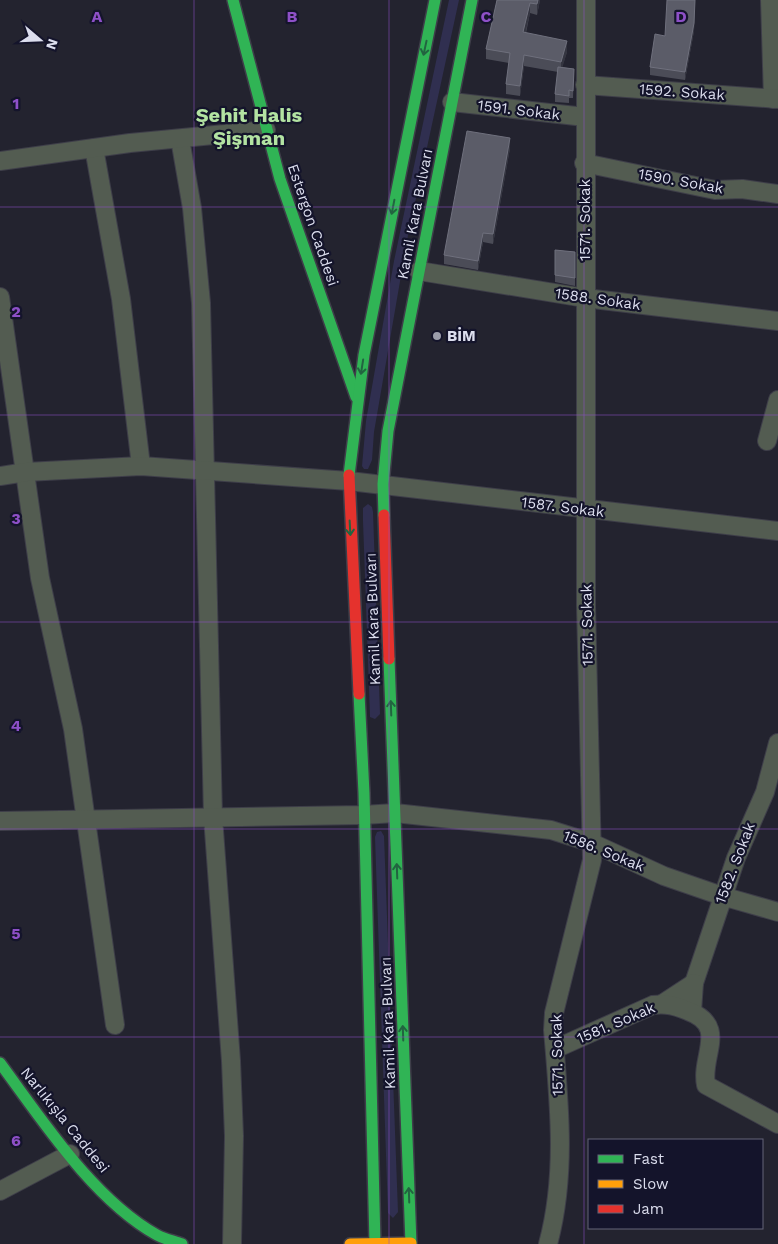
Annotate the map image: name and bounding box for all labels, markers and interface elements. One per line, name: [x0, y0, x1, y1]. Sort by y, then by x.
text: A: [92, 7, 103, 26]
text: B: [287, 7, 298, 26]
text: C: [481, 7, 492, 26]
text: D: [675, 7, 687, 26]
north arrow: [15, 15, 65, 65]
text: N: [43, 37, 62, 52]
one-way arrow: [420, 39, 429, 55]
street label: 1592. Sokak: [639, 80, 726, 104]
text: 1: [13, 94, 19, 113]
street label: 1591. Sokak: [477, 96, 562, 124]
district label: Şehit Halis Şişman: [196, 103, 303, 150]
street label: Kamil Kara Bulvarı: [394, 147, 436, 281]
street label: Estergon Caddesi: [284, 162, 342, 288]
street label: 1590. Sokak: [637, 165, 725, 197]
street label: 1571. Sokak: [576, 179, 594, 261]
one-way arrow: [387, 199, 397, 215]
street label: 1588. Sokak: [554, 284, 642, 314]
text: 2: [11, 302, 21, 321]
place label: BİM: [447, 327, 476, 345]
marker: BİM: [431, 330, 443, 342]
one-way arrow: [357, 358, 367, 374]
street label: 1587. Sokak: [521, 493, 606, 521]
text: 3: [11, 509, 21, 528]
one-way arrow: [346, 520, 355, 536]
street label: Kamil Kara Bulvarı: [362, 553, 384, 685]
street label: 1571. Sokak: [577, 583, 597, 666]
one-way arrow: [386, 700, 396, 716]
text: 4: [11, 716, 21, 735]
street label: 1582. Sokak: [711, 819, 759, 906]
street label: 1586. Sokak: [561, 827, 648, 876]
one-way arrow: [393, 863, 402, 879]
text: 5: [11, 924, 21, 943]
street label: Kamil Kara Bulvarı: [377, 957, 399, 1089]
street label: 1581. Sokak: [574, 998, 658, 1047]
street label: 1571. Sokak: [547, 1013, 567, 1096]
one-way arrow: [399, 1025, 408, 1041]
street label: Narlıkışla Caddesi: [17, 1064, 113, 1176]
text: 6: [11, 1131, 21, 1150]
legend: [588, 1139, 763, 1229]
text: Fast: [633, 1150, 665, 1168]
text: Slow: [633, 1175, 669, 1193]
one-way arrow: [405, 1188, 414, 1204]
text: Jam: [633, 1200, 664, 1218]

